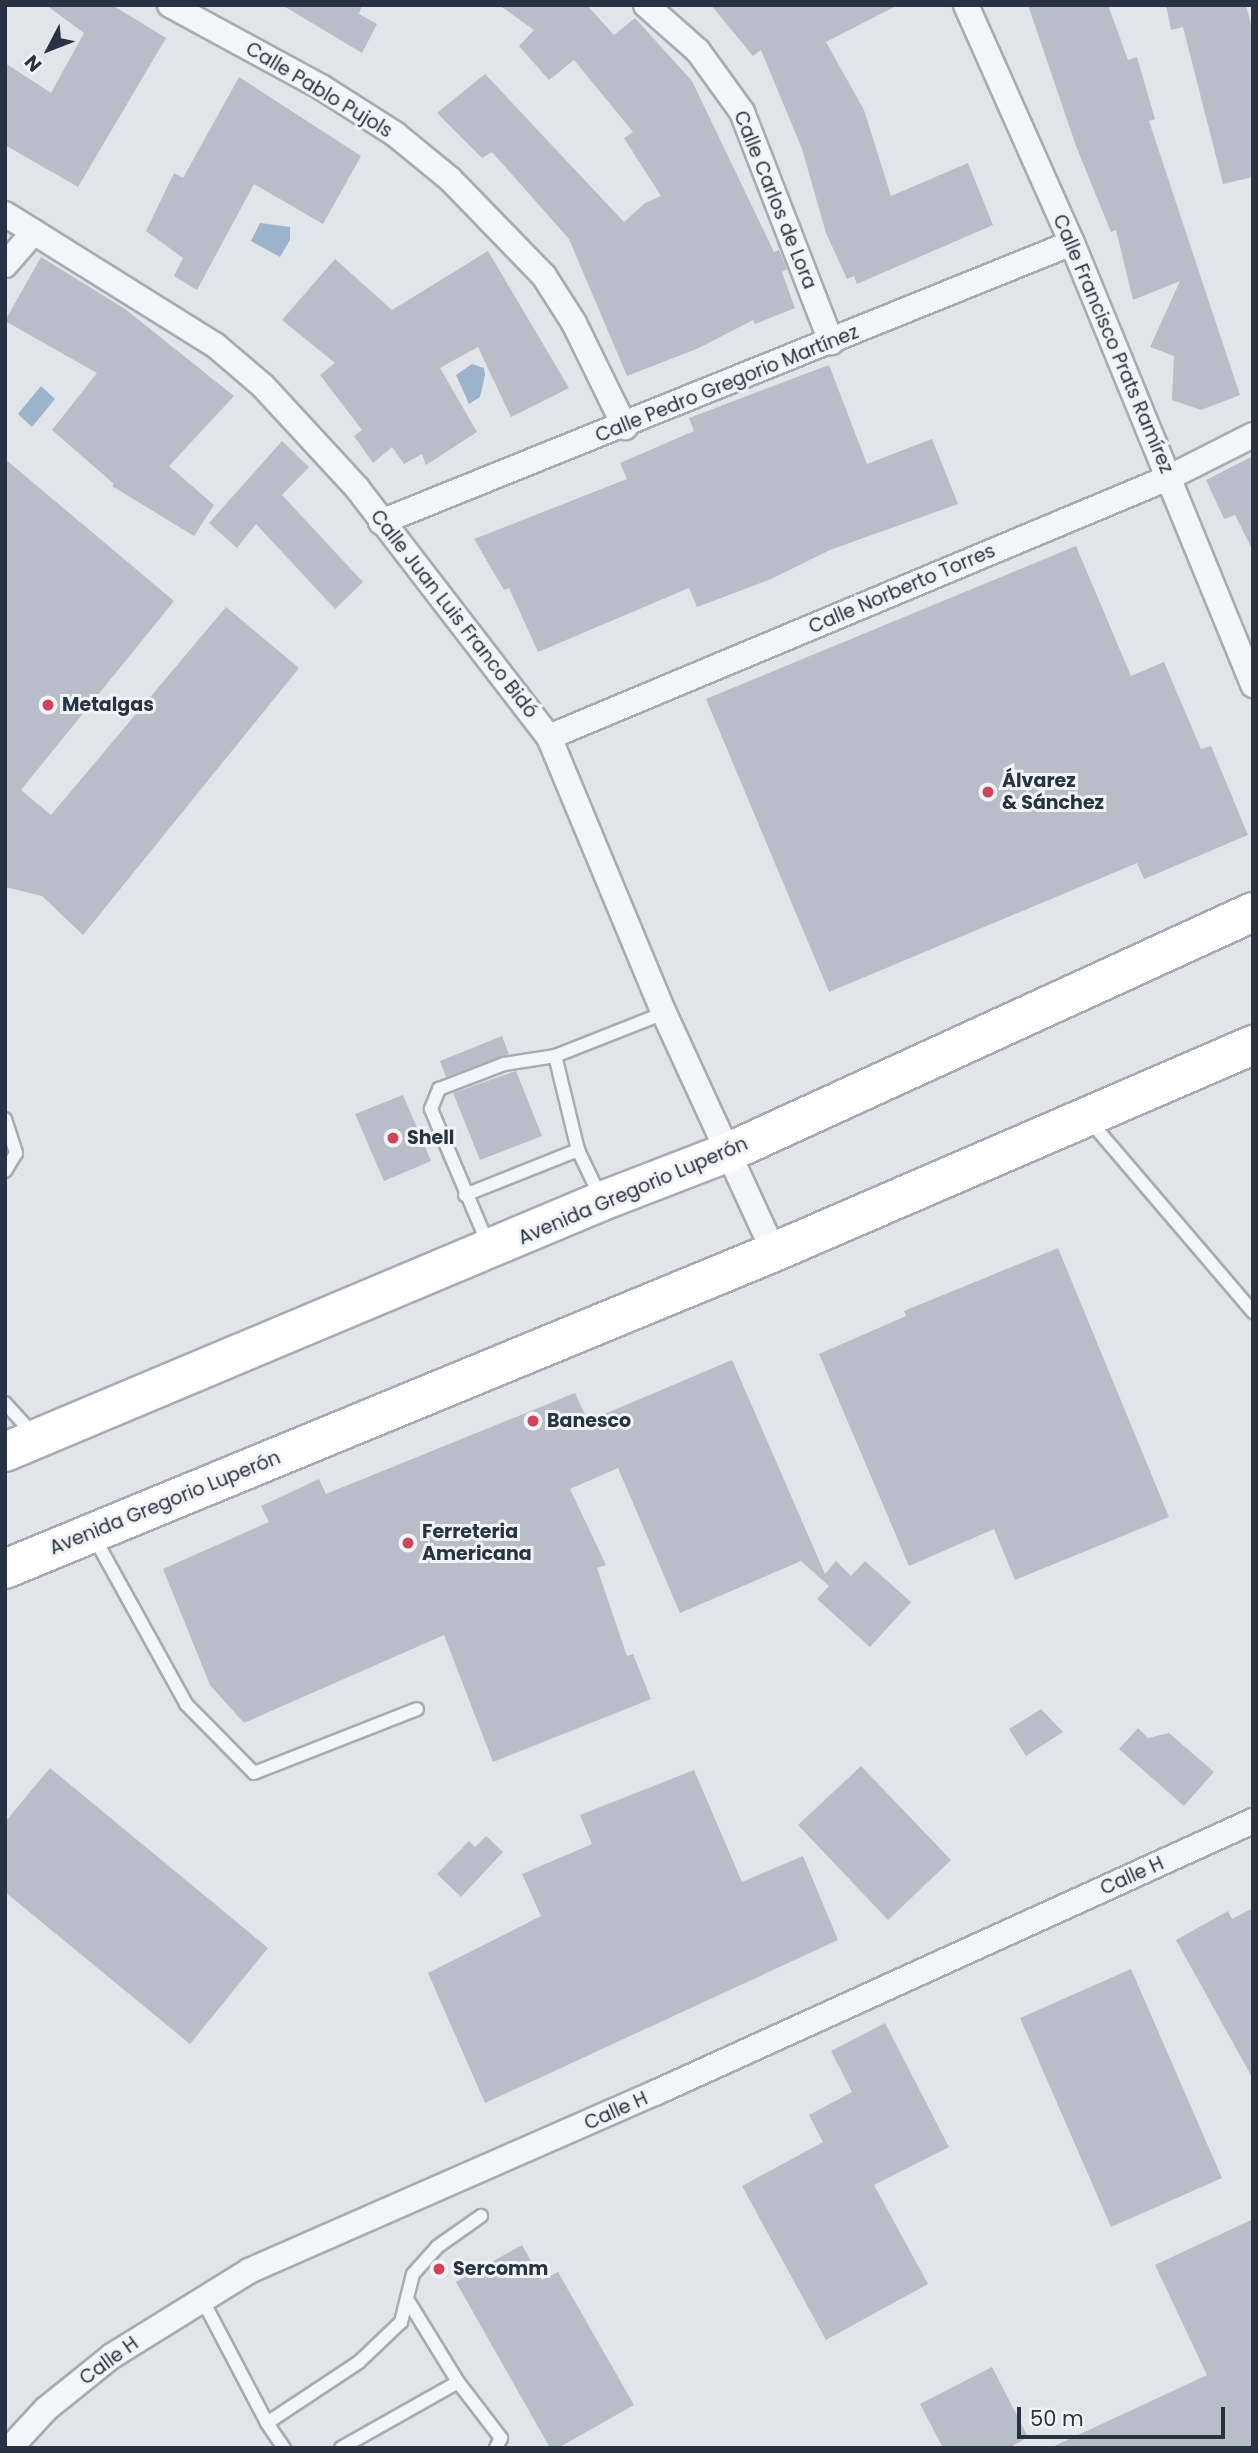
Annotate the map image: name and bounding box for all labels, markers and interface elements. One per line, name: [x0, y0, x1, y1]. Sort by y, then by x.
north arrow: [14, 14, 84, 84]
street label: Calle Pablo Pujols: [242, 37, 396, 143]
text: N: [18, 49, 48, 78]
street label: Calle Carlos de Lora: [729, 108, 821, 292]
street label: Calle Francisco Prats Ramírez: [1048, 211, 1178, 477]
street label: Calle Pedro Gregorio Martínez: [592, 321, 862, 447]
street label: Calle Juan Luis Franco Bidó: [366, 505, 542, 723]
street label: Calle Norberto Torres: [805, 539, 999, 639]
place label: Metalgas: [62, 694, 154, 716]
marker: Metalgas: [40, 697, 56, 713]
place label: Álvarez & Sánchez: [1002, 770, 1104, 814]
marker: Álvarez & Sánchez: [980, 784, 996, 800]
place label: Shell: [407, 1127, 454, 1149]
marker: Shell: [385, 1130, 401, 1146]
street label: Avenida Gregorio Luperón: [515, 1132, 751, 1250]
place label: Banesco: [547, 1410, 631, 1432]
marker: Banesco: [525, 1413, 541, 1429]
street label: Avenida Gregorio Luperón: [46, 1446, 284, 1560]
place label: Ferreteria Americana: [422, 1521, 532, 1565]
marker: Ferreteria Americana: [400, 1535, 416, 1551]
street label: Calle H: [1097, 1852, 1167, 1900]
street label: Calle H: [581, 2087, 651, 2135]
place label: Sercomm: [453, 2258, 548, 2280]
marker: Sercomm: [431, 2261, 447, 2277]
street label: Calle H: [75, 2332, 143, 2390]
scale bar: [1020, 2394, 1228, 2438]
text: 50 m: [1030, 2404, 1084, 2433]

